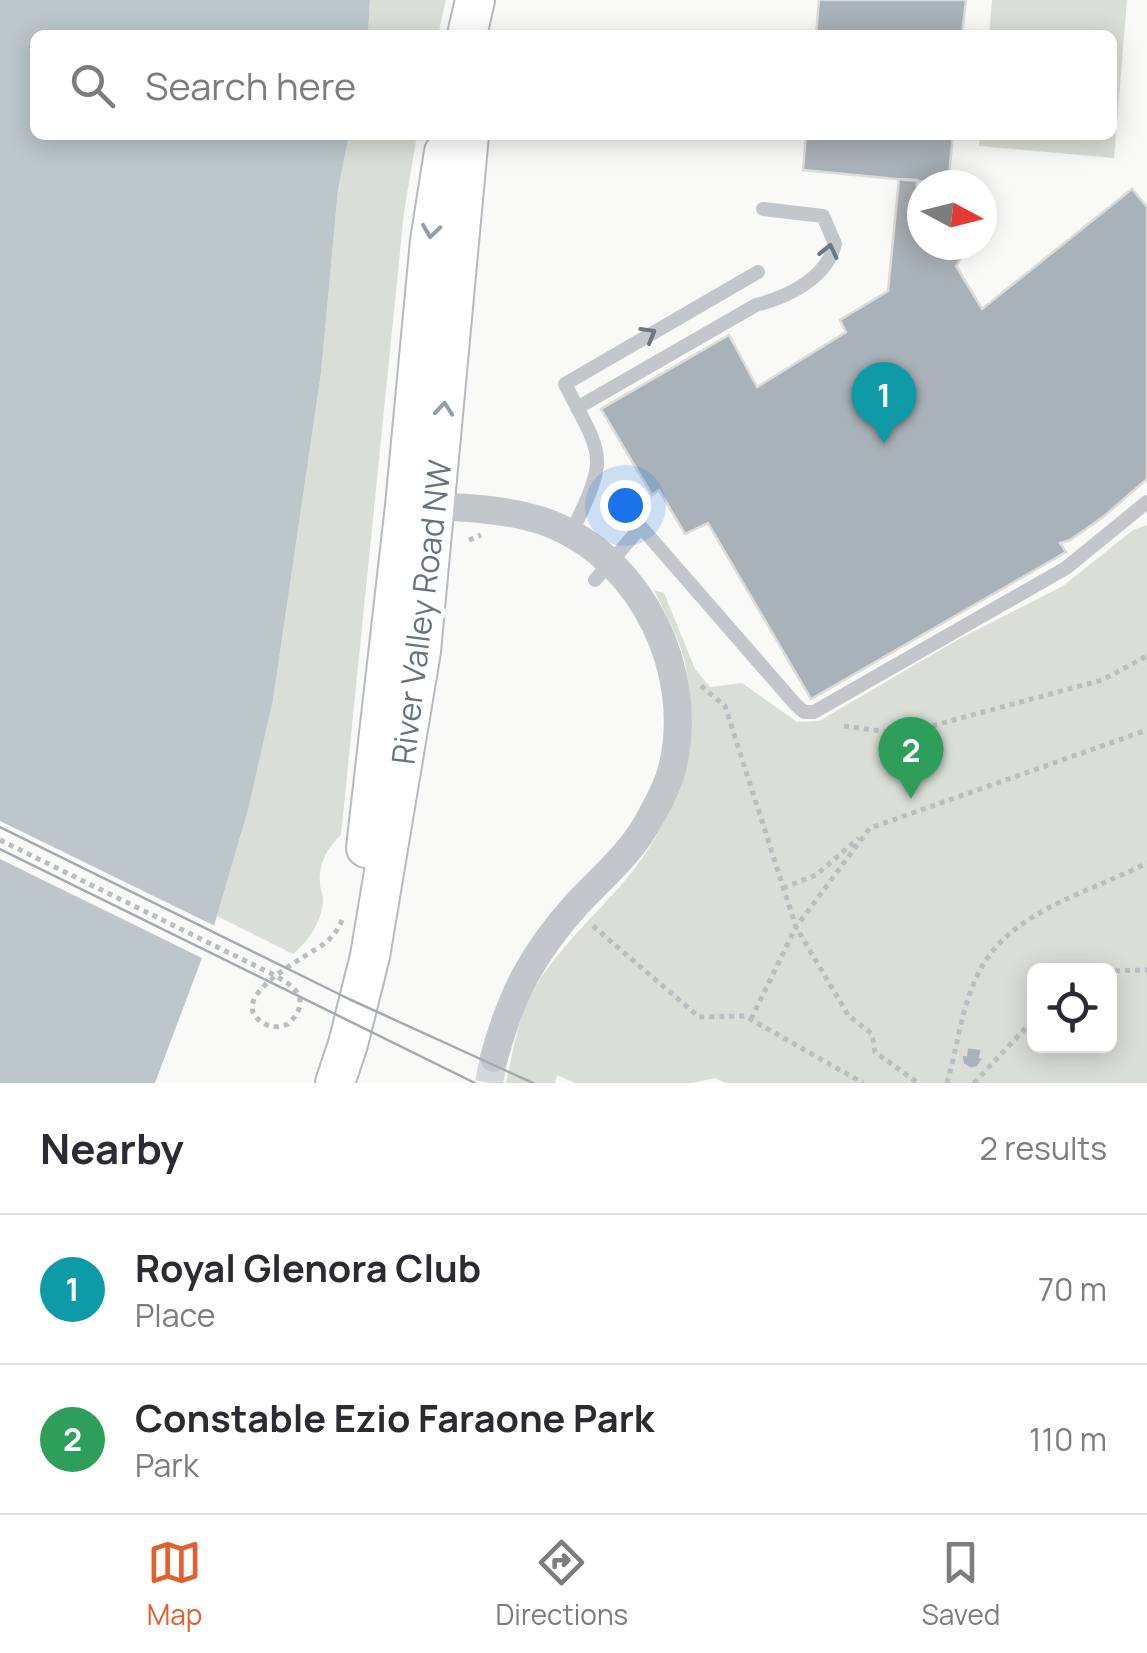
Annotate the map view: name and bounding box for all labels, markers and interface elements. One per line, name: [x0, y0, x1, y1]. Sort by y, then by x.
search box: [30, 30, 1117, 140]
icon: search: [65, 58, 120, 113]
text: Search here: [145, 59, 356, 111]
north arrow: [907, 170, 997, 260]
one-way arrow: [422, 223, 443, 240]
one-way arrow: [818, 243, 839, 260]
one-way arrow: [638, 327, 656, 347]
pin: 1: [852, 362, 916, 444]
one-way arrow: [432, 401, 454, 417]
street label: River Valley Road NW: [381, 457, 462, 767]
your location: [600, 480, 651, 531]
pin: 2: [878, 716, 944, 799]
map controls: [1027, 963, 1117, 1053]
button: locate: [1027, 963, 1117, 1053]
text: Nearby: [40, 1119, 184, 1177]
text: 2 results: [980, 1126, 1107, 1170]
text: Royal Glenora Club: [135, 1241, 481, 1293]
text: 1: [65, 1267, 80, 1311]
text: 70 m: [1038, 1267, 1107, 1311]
text: Place: [135, 1293, 216, 1337]
text: Constable Ezio Faraone Park: [135, 1391, 654, 1443]
text: 2: [63, 1417, 82, 1461]
text: 110 m: [1029, 1417, 1107, 1461]
text: Park: [135, 1443, 199, 1487]
tab: Map: [147, 1535, 202, 1633]
tab: Directions: [496, 1535, 628, 1633]
tab: Saved: [921, 1535, 1000, 1633]

